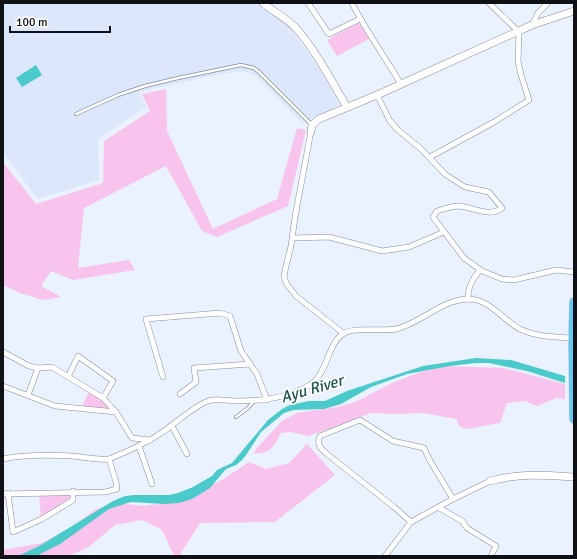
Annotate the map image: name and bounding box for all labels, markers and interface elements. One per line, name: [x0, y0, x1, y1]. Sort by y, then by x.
scale bar: [10, 8, 110, 34]
text: 100 m: [16, 15, 48, 30]
water label: Ayu River: [278, 370, 348, 407]

